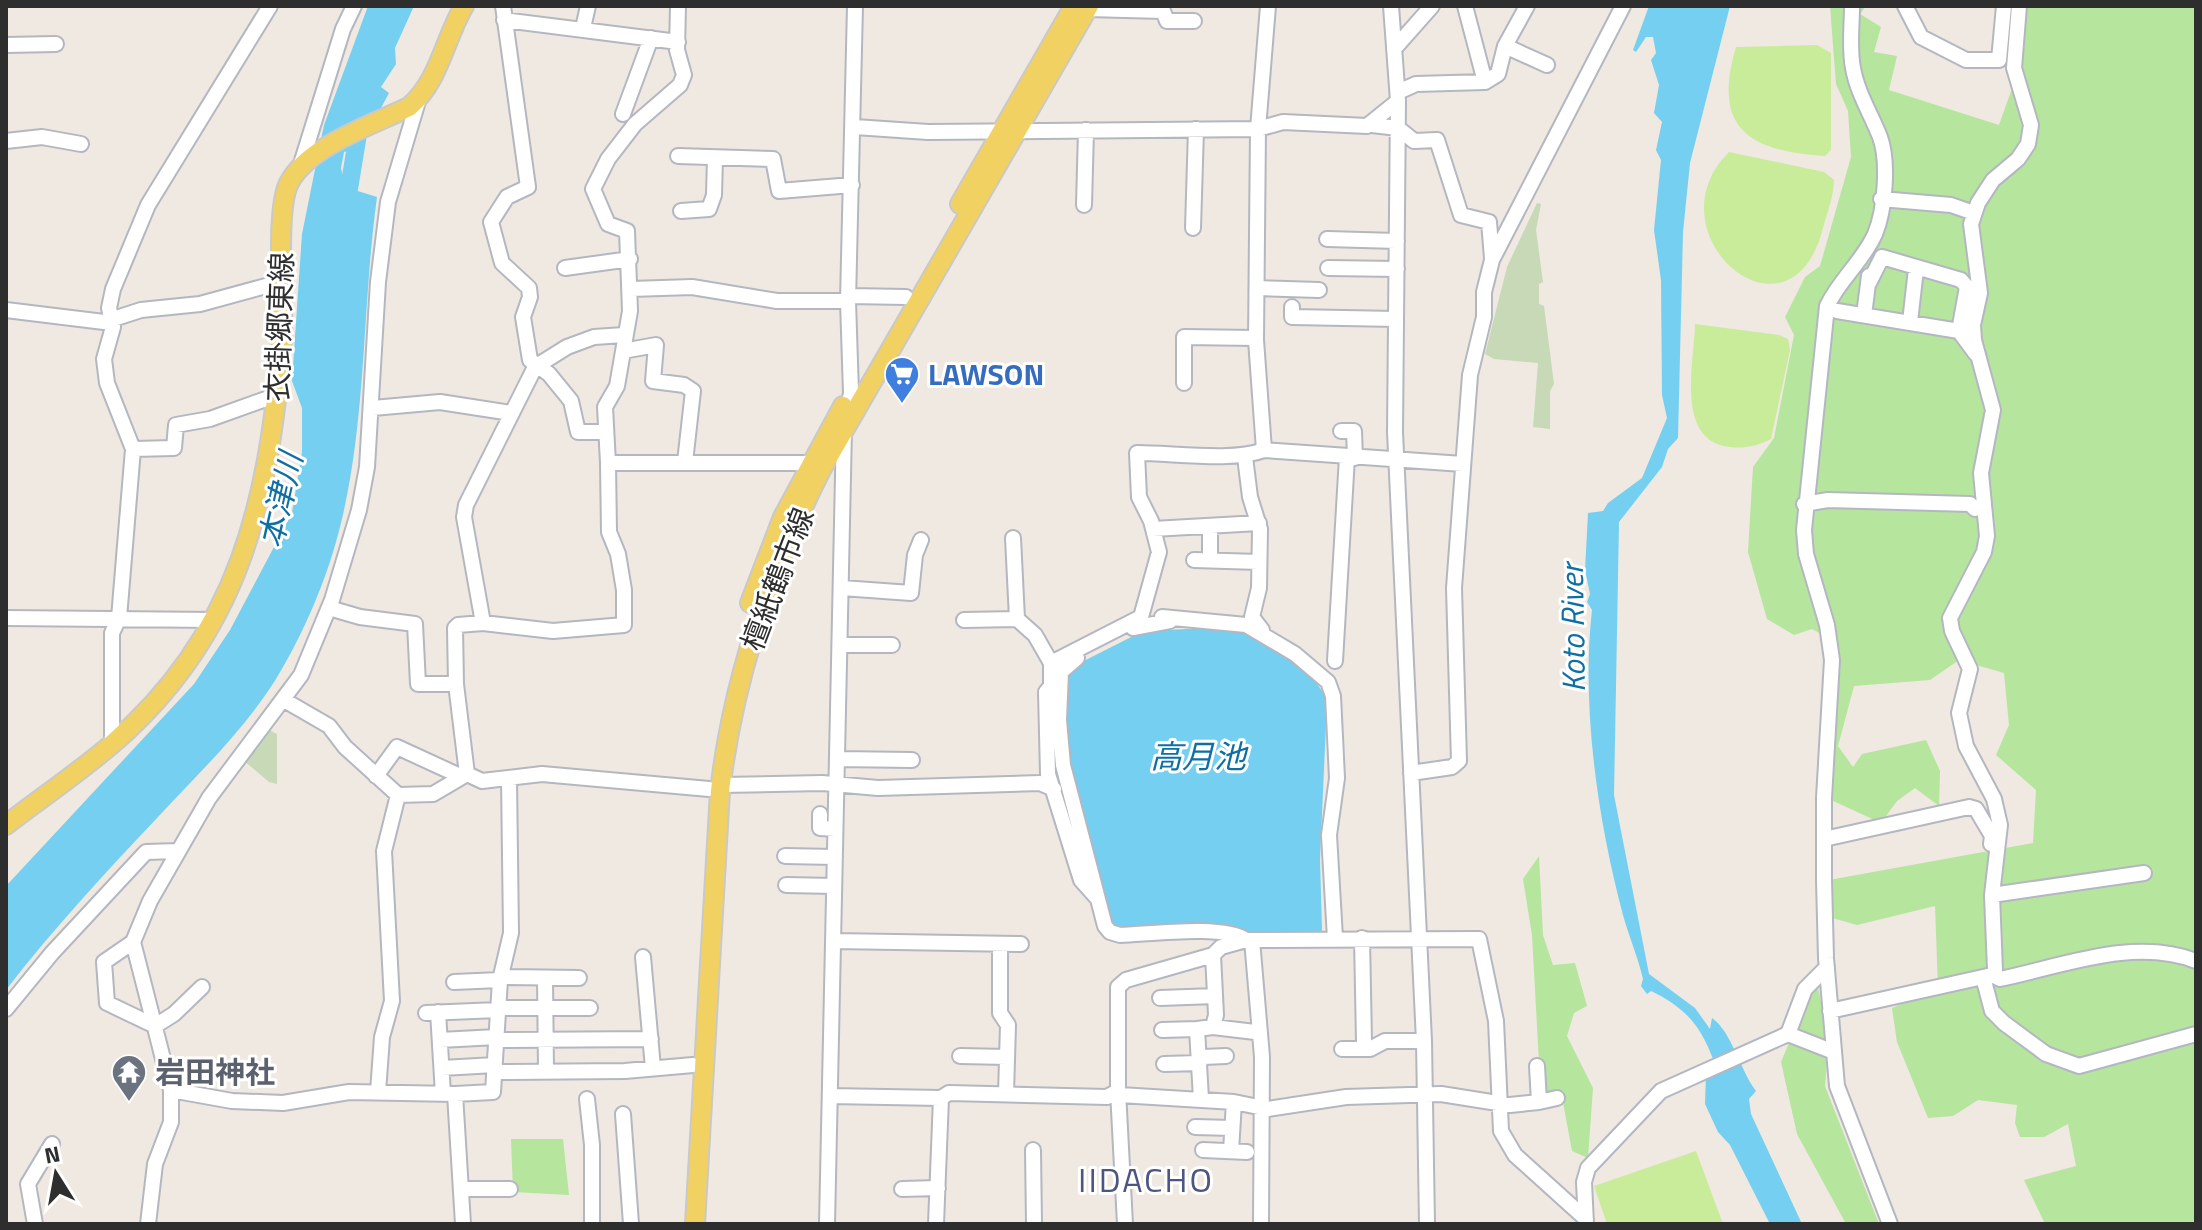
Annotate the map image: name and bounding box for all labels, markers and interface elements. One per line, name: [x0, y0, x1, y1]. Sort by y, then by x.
street label: 衣掛郷東線: [253, 251, 305, 403]
place label: LAWSON: [928, 351, 1044, 397]
supermarket icon: LAWSON: [883, 355, 921, 405]
water label: 本津川: [246, 445, 315, 552]
street label: 檀紙鶴市線: [729, 501, 825, 657]
water label: Koto River: [1547, 560, 1597, 693]
water label: 高月池: [1150, 732, 1249, 780]
place label: 岩田神社: [155, 1049, 275, 1095]
temple icon: 岩田神社: [110, 1053, 148, 1103]
north arrow: [16, 1134, 96, 1214]
text: N: [41, 1136, 63, 1173]
district label: IIDACHO: [1078, 1153, 1214, 1205]

